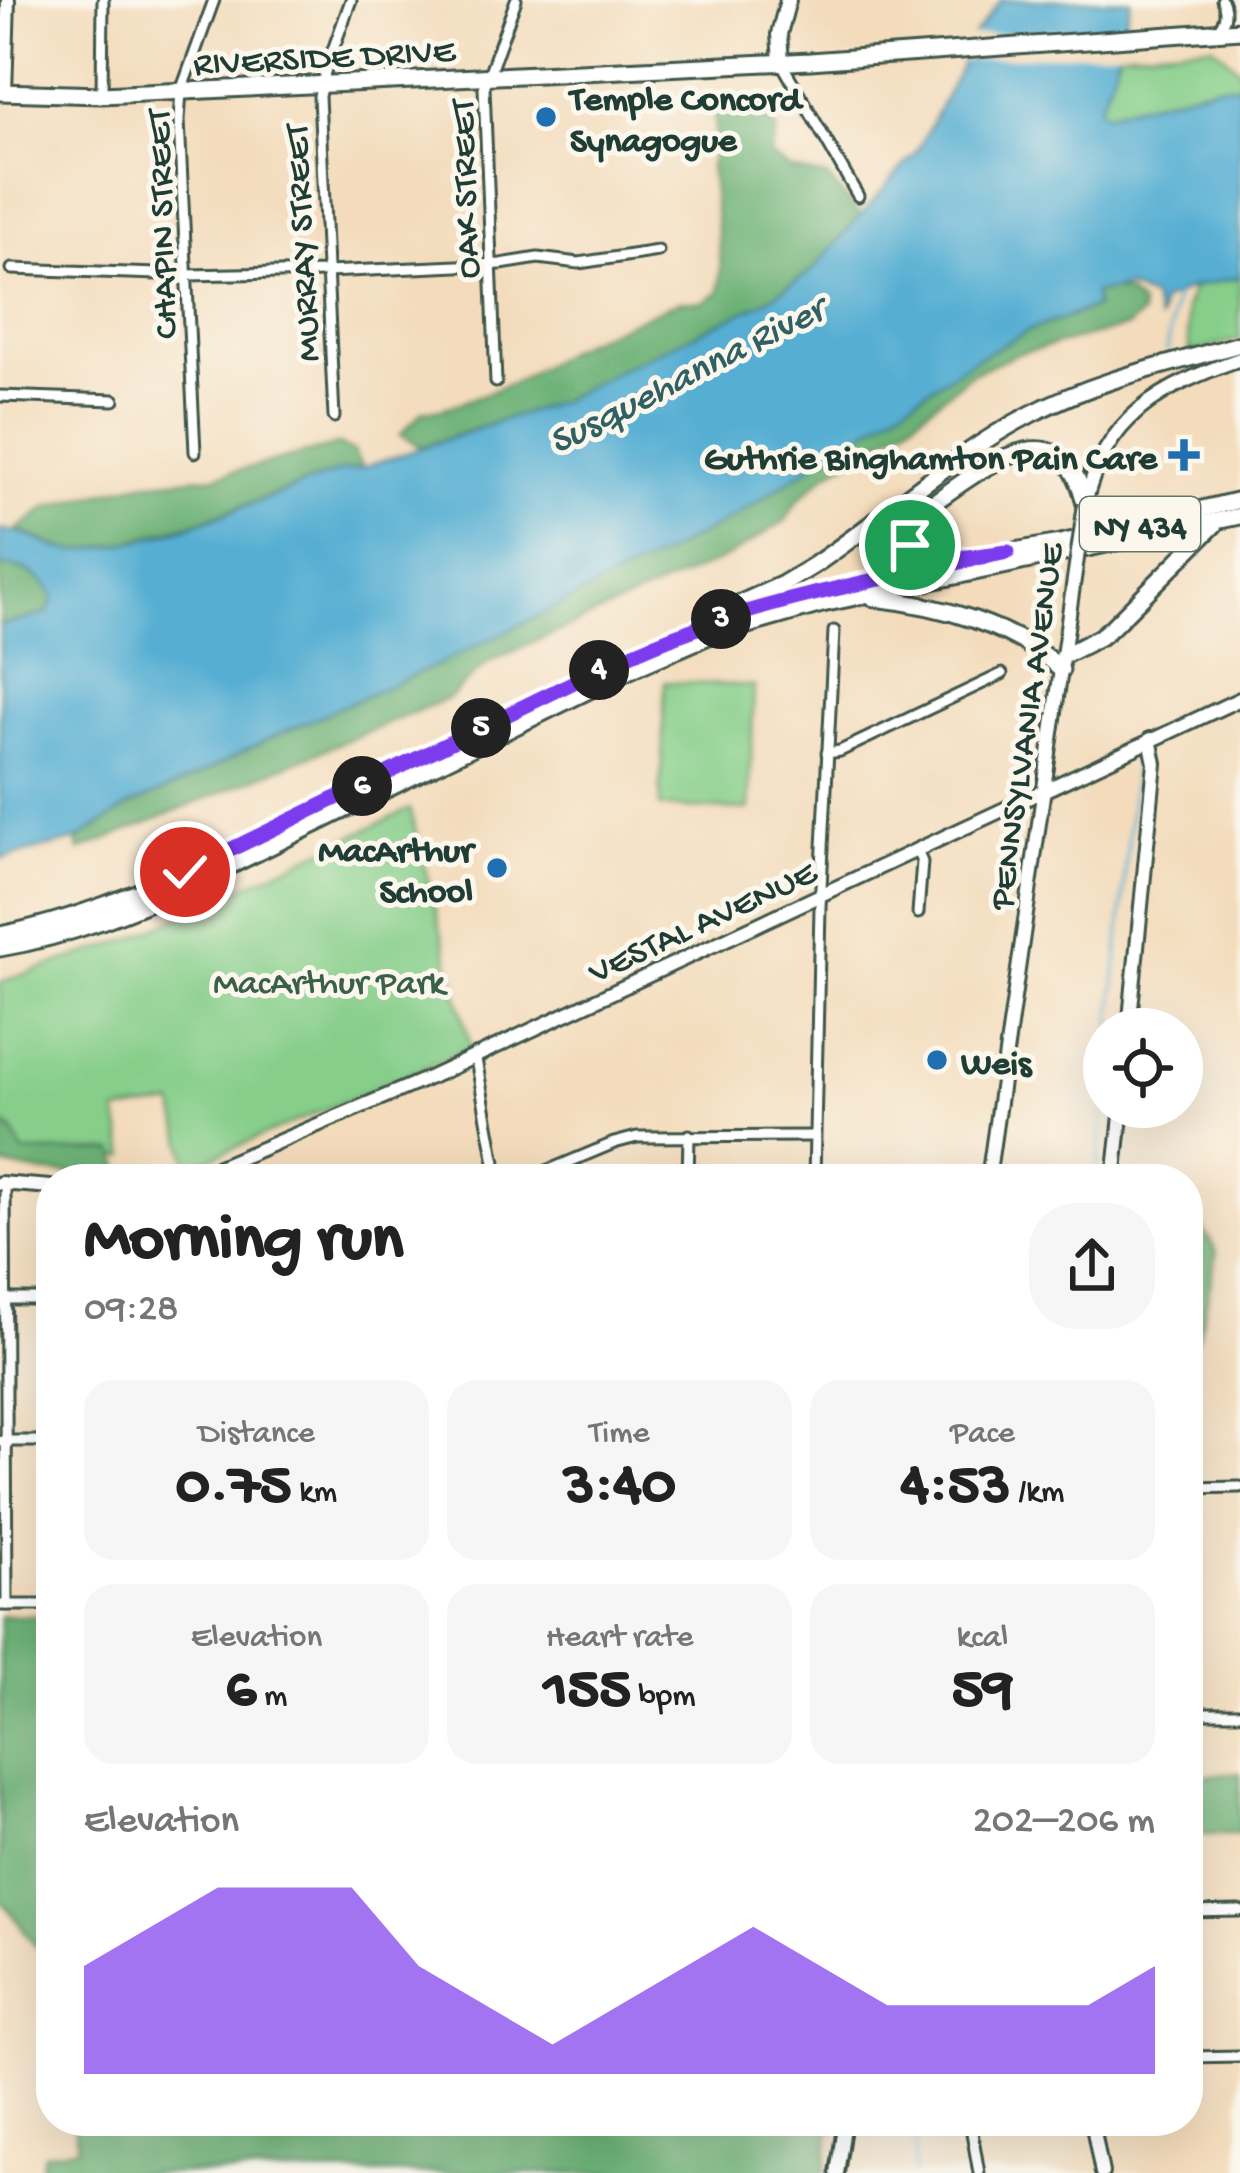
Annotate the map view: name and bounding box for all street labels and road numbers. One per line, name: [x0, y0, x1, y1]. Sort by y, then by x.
street label: RIVERSIDE DRIVE: [192, 32, 458, 89]
street label: OAK STREET: [444, 96, 493, 279]
street label: CHAPIN STREET: [140, 106, 191, 339]
street label: MURRAY STREET: [278, 121, 333, 363]
road number: NY 434: [1080, 497, 1200, 551]
street label: PENNSYLVANIA AVENUE: [982, 539, 1077, 914]
street label: VESTAL AVENUE: [582, 853, 826, 997]

